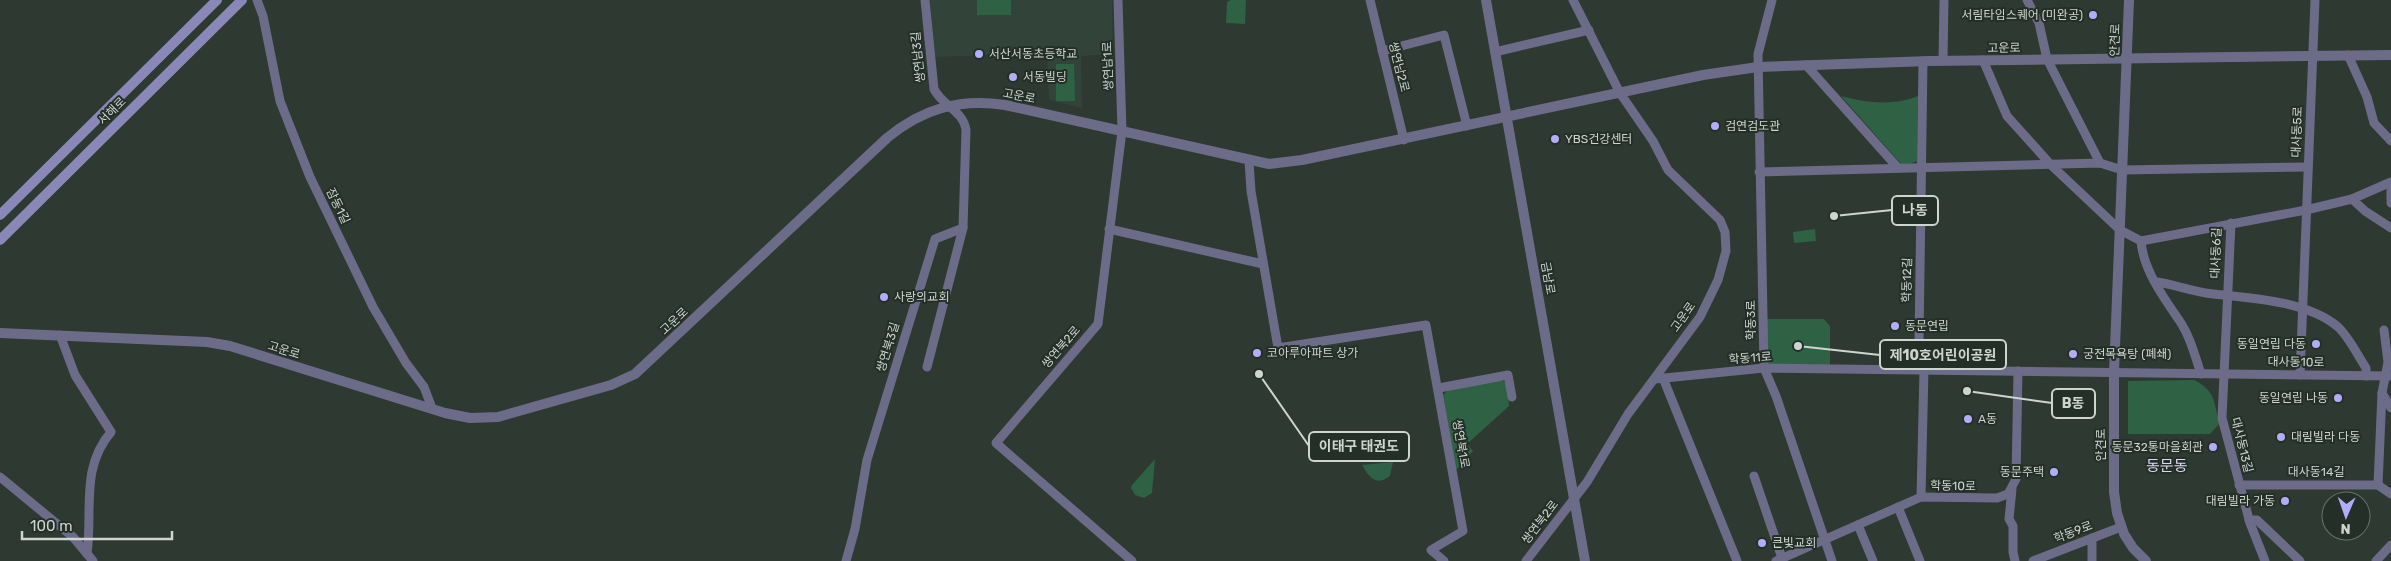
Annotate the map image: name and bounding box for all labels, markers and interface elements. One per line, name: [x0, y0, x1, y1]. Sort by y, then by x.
place label: 서림타임스퀘어 (미완공): [1962, 8, 2083, 22]
marker: 서림타임스퀘어 (미완공): [2087, 9, 2099, 21]
street label: 안견로: [2107, 23, 2123, 57]
street label: 쌍연남3길: [908, 31, 928, 83]
street label: 쌍연남2로: [1386, 40, 1412, 94]
street label: 쌍연남1로: [1100, 41, 1116, 91]
street label: 고운로: [1987, 41, 2021, 55]
place label: 서산서동초등학교: [989, 47, 1077, 61]
marker: 서산서동초등학교: [973, 48, 985, 60]
place label: 서동빌딩: [1023, 70, 1067, 84]
marker: 서동빌딩: [1007, 71, 1019, 83]
street label: 고운로: [1001, 86, 1037, 106]
street label: 서해로: [95, 94, 129, 128]
street label: 대사동5로: [2289, 106, 2305, 158]
place label: 검연검도관: [1725, 119, 1780, 133]
marker: 검연검도관: [1709, 120, 1721, 132]
place label: YBS건강센터: [1565, 132, 1632, 146]
marker: YBS건강센터: [1549, 133, 1561, 145]
street label: 잠동1길: [323, 186, 353, 226]
callout: 나동: [1892, 196, 1938, 225]
text: 나동: [1902, 202, 1928, 219]
street label: 대사동6길: [2208, 227, 2224, 279]
street label: 학동12길: [1900, 257, 1914, 303]
street label: 금남로: [1538, 260, 1558, 296]
place label: 사랑의교회: [894, 290, 949, 304]
marker: 사랑의교회: [878, 291, 890, 303]
street label: 고운로: [1668, 299, 1698, 335]
street label: 학동3로: [1744, 300, 1758, 340]
street label: 고운로: [657, 305, 691, 337]
place label: 동문연립: [1905, 319, 1949, 333]
street label: 쌍연북3길: [874, 320, 902, 374]
marker: 동문연립: [1889, 320, 1901, 332]
street label: 쌍연북2로: [1039, 323, 1083, 371]
place label: 동일연립 다동: [2237, 337, 2306, 351]
street label: 고운로: [266, 338, 302, 362]
marker: 동일연립 다동: [2310, 338, 2322, 350]
callout: 제10호어린이공원: [1880, 340, 2006, 369]
place label: 코아루아파트 상가: [1267, 346, 1358, 360]
marker: 코아루아파트 상가: [1251, 347, 1263, 359]
text: 제10호어린이공원: [1890, 347, 1996, 364]
place label: 궁전목욕탕 (폐쇄): [2083, 347, 2171, 361]
marker: 궁전목욕탕 (폐쇄): [2067, 348, 2079, 360]
street label: 학동11로: [1728, 350, 1772, 366]
street label: 대사동10로: [2267, 355, 2325, 369]
callout: B동: [2052, 389, 2095, 418]
place label: 동일연립 나동: [2259, 391, 2328, 405]
marker: 동일연립 나동: [2332, 392, 2344, 404]
text: B동: [2062, 395, 2084, 412]
place label: A동: [1978, 412, 1997, 426]
marker: A동: [1962, 413, 1974, 425]
street label: 대사동13길: [2228, 416, 2256, 474]
street label: 쌍연북1로: [1450, 419, 1472, 469]
street label: 안견로: [2094, 428, 2108, 462]
place label: 대림빌라 다동: [2291, 430, 2360, 444]
marker: 대림빌라 다동: [2275, 431, 2287, 443]
callout: 이태구 태권도: [1309, 432, 1409, 461]
text: 이태구 태권도: [1319, 438, 1399, 455]
place label: 동문32통마을회관: [2111, 440, 2203, 454]
marker: 동문32통마을회관: [2207, 441, 2219, 453]
district label: 동문동: [2146, 457, 2188, 475]
place label: 동문주택: [2000, 465, 2044, 479]
street label: 대사동14길: [2288, 465, 2344, 479]
marker: 동문주택: [2048, 466, 2060, 478]
street label: 학동10로: [1930, 479, 1976, 493]
north arrow: [2321, 491, 2371, 541]
place label: 대림빌라 가동: [2206, 494, 2275, 508]
marker: 대림빌라 가동: [2279, 495, 2291, 507]
street label: 쌍연북2로: [1519, 498, 1561, 546]
scale bar: [22, 508, 172, 540]
text: 100 m: [30, 517, 72, 535]
street label: 학동9로: [2052, 518, 2094, 546]
text: N: [2340, 520, 2351, 537]
place label: 큰빛교회: [1772, 536, 1816, 550]
marker: 큰빛교회: [1756, 537, 1768, 549]

